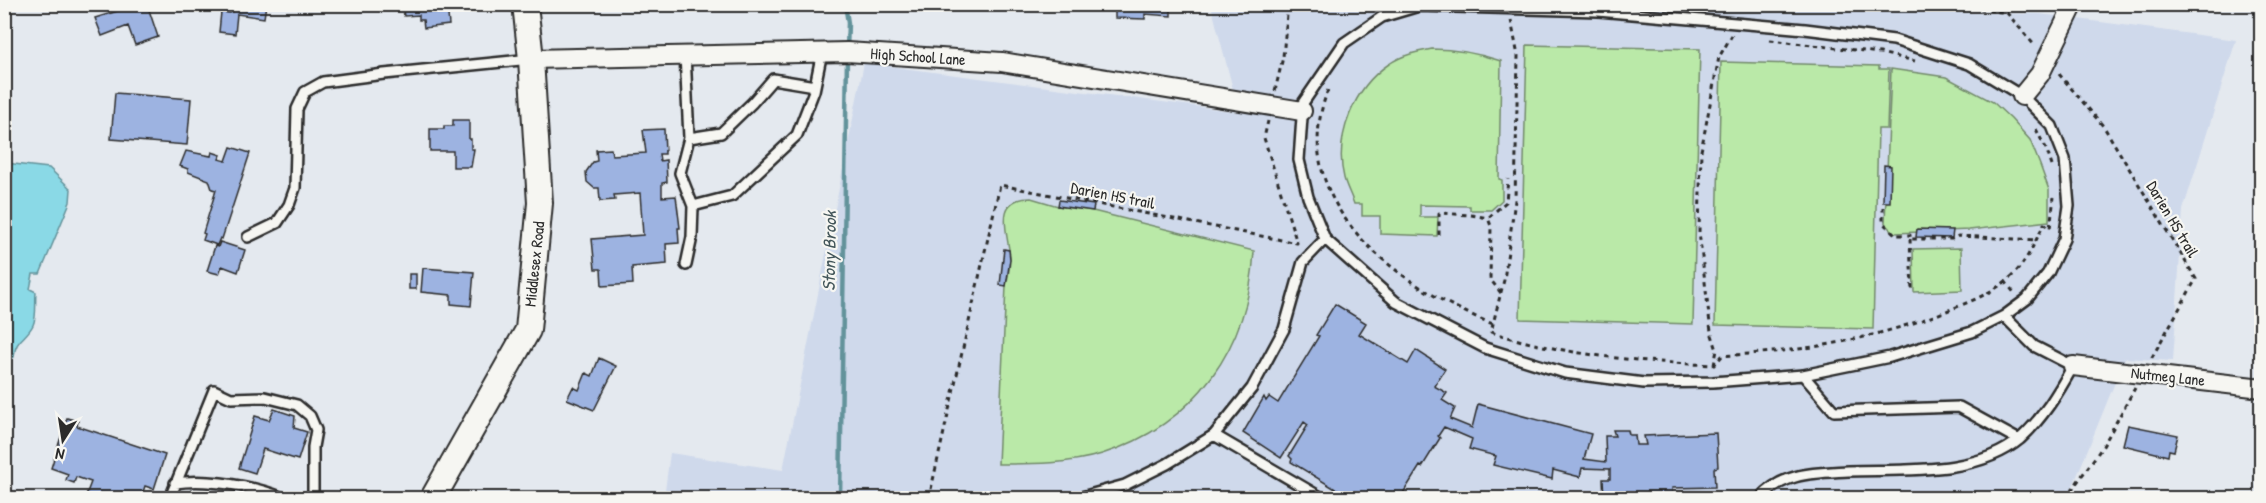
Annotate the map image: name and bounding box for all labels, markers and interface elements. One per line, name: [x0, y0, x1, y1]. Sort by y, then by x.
street label: High School Lane: [870, 42, 967, 70]
street label: Darien HS trail: [1069, 176, 1158, 214]
street label: Darien HS trail: [2142, 177, 2205, 262]
water label: Stony Brook: [816, 209, 842, 291]
street label: Middlesex Road: [519, 220, 549, 308]
street label: Nutmeg Lane: [2130, 361, 2207, 391]
north arrow: [33, 410, 93, 470]
text: N: [53, 443, 66, 466]

